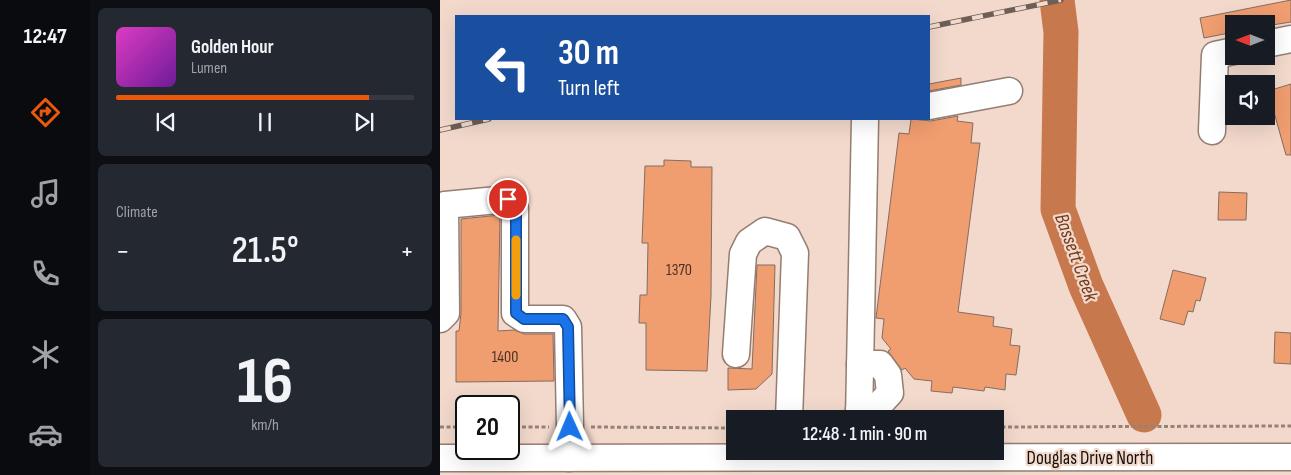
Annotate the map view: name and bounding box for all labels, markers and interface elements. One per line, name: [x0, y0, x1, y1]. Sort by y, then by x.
north arrow: [1225, 15, 1275, 65]
map controls: [1225, 15, 1275, 125]
text: 12:47: [24, 23, 66, 50]
text: 30 m: [558, 32, 619, 75]
icon: left: [475, 35, 540, 100]
text: Golden Hour: [191, 36, 274, 59]
text: Lumen: [191, 59, 227, 78]
text: Turn left: [558, 75, 620, 102]
button: sound: [1225, 75, 1275, 125]
icon: directions: [28, 95, 63, 130]
icon: previous: [152, 108, 180, 136]
icon: pause: [251, 108, 279, 136]
icon: next: [350, 108, 378, 136]
icon: music: [28, 176, 63, 211]
pin: [487, 178, 529, 220]
icon: arrive: [494, 185, 522, 213]
text: Climate: [116, 203, 158, 222]
water label: Bassett Creek: [1049, 210, 1103, 305]
text: 21.5°: [231, 228, 299, 273]
text: −: [116, 235, 130, 268]
text: +: [400, 235, 414, 268]
icon: phone: [28, 256, 63, 291]
house number: 1370: [666, 261, 692, 280]
icon: climate: [28, 337, 63, 372]
text: 16: [237, 344, 293, 422]
house number: 1400: [492, 348, 518, 367]
speed limit sign: 20: [455, 395, 520, 460]
position arrow: [543, 400, 595, 452]
text: km/h: [251, 416, 279, 435]
icon: car: [28, 417, 63, 452]
text: 12:48 · 1 min · 90 m: [803, 423, 927, 446]
street label: Douglas Drive North: [1027, 447, 1153, 470]

